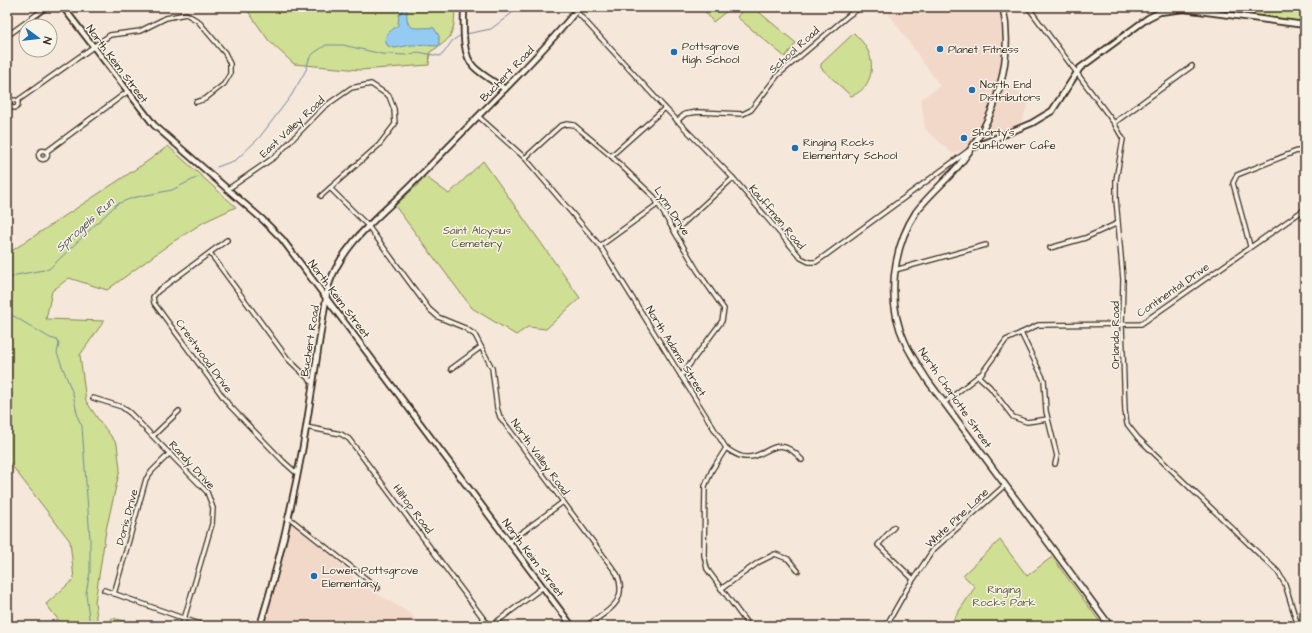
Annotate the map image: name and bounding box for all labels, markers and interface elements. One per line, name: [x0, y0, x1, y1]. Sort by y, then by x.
north arrow: [18, 18, 58, 58]
street label: North Keim Street: [83, 22, 152, 107]
street label: School Road: [765, 23, 823, 77]
text: N: [39, 35, 55, 46]
place label: Pottsgrove High School: [682, 39, 740, 68]
place label: Planet Fitness: [948, 42, 1019, 57]
street label: Buchert Road: [477, 43, 538, 105]
marker: Planet Fitness: [935, 44, 945, 54]
marker: Pottsgrove High School: [669, 47, 679, 57]
place label: North End Distributors: [980, 77, 1041, 105]
marker: North End Distributors: [967, 85, 977, 95]
street label: East Valley Road: [256, 93, 329, 162]
place label: Shorty's Sunflower Cafe: [972, 125, 1056, 153]
marker: Shorty's Sunflower Cafe: [959, 133, 969, 143]
place label: Ringing Rocks Elementary School: [803, 135, 898, 164]
marker: Ringing Rocks Elementary School: [790, 143, 800, 153]
street label: Kauffman Road: [745, 181, 809, 253]
street label: Lynn Drive: [650, 184, 693, 239]
water label: Sprogels Run: [52, 193, 120, 257]
park label: Saint Aloysius Cemetery: [443, 223, 511, 252]
street label: North Keim Street: [305, 257, 374, 342]
street label: Continental Drive: [1134, 259, 1212, 321]
street label: Orlando Road: [1108, 301, 1123, 369]
street label: North Adams Street: [642, 303, 710, 400]
street label: Buchert Road: [297, 304, 323, 378]
street label: Crestwood Drive: [172, 316, 236, 396]
street label: North Charlotte Street: [915, 345, 996, 452]
street label: North Valley Road: [506, 416, 573, 499]
street label: Randy Drive: [165, 437, 219, 493]
street label: Hilltop Road: [389, 481, 437, 537]
street label: White Pine Lane: [922, 485, 992, 551]
street label: Doris Drive: [112, 487, 142, 547]
street label: North Keim Street: [499, 516, 568, 601]
place label: Lower Pottsgrove Elementary: [322, 563, 418, 592]
marker: Lower Pottsgrove Elementary: [309, 571, 319, 581]
park label: Ringing Rocks Park: [972, 582, 1036, 610]

